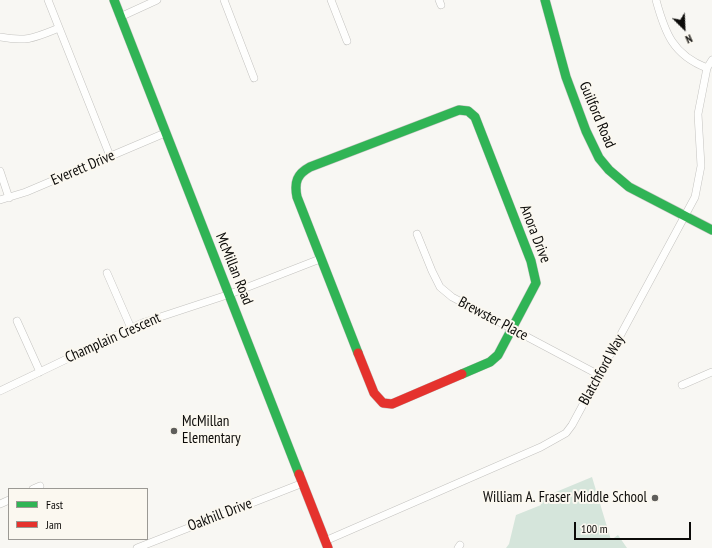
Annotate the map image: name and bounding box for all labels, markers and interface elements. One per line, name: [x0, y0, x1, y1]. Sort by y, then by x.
north arrow: [664, 8, 704, 48]
text: N: [683, 31, 694, 47]
street label: Guilford Road: [575, 79, 619, 151]
street label: Everett Drive: [48, 147, 118, 189]
street label: Anora Drive: [516, 202, 554, 266]
street label: McMillan Road: [211, 230, 257, 308]
street label: Brewster Place: [455, 293, 531, 345]
street label: Champlain Crescent: [63, 309, 163, 367]
street label: Blatchford Way: [575, 332, 629, 408]
place label: McMillan Elementary: [182, 413, 241, 448]
marker: McMillan Elementary: [169, 426, 179, 436]
legend: [8, 488, 148, 540]
place label: William A. Fraser Middle School: [483, 489, 647, 507]
marker: William A. Fraser Middle School: [650, 493, 660, 503]
street label: Oakhill Drive: [185, 495, 255, 535]
text: Fast: [46, 497, 63, 512]
scale bar: [576, 514, 693, 540]
text: Jam: [46, 517, 62, 532]
text: 100 m: [581, 521, 608, 536]

